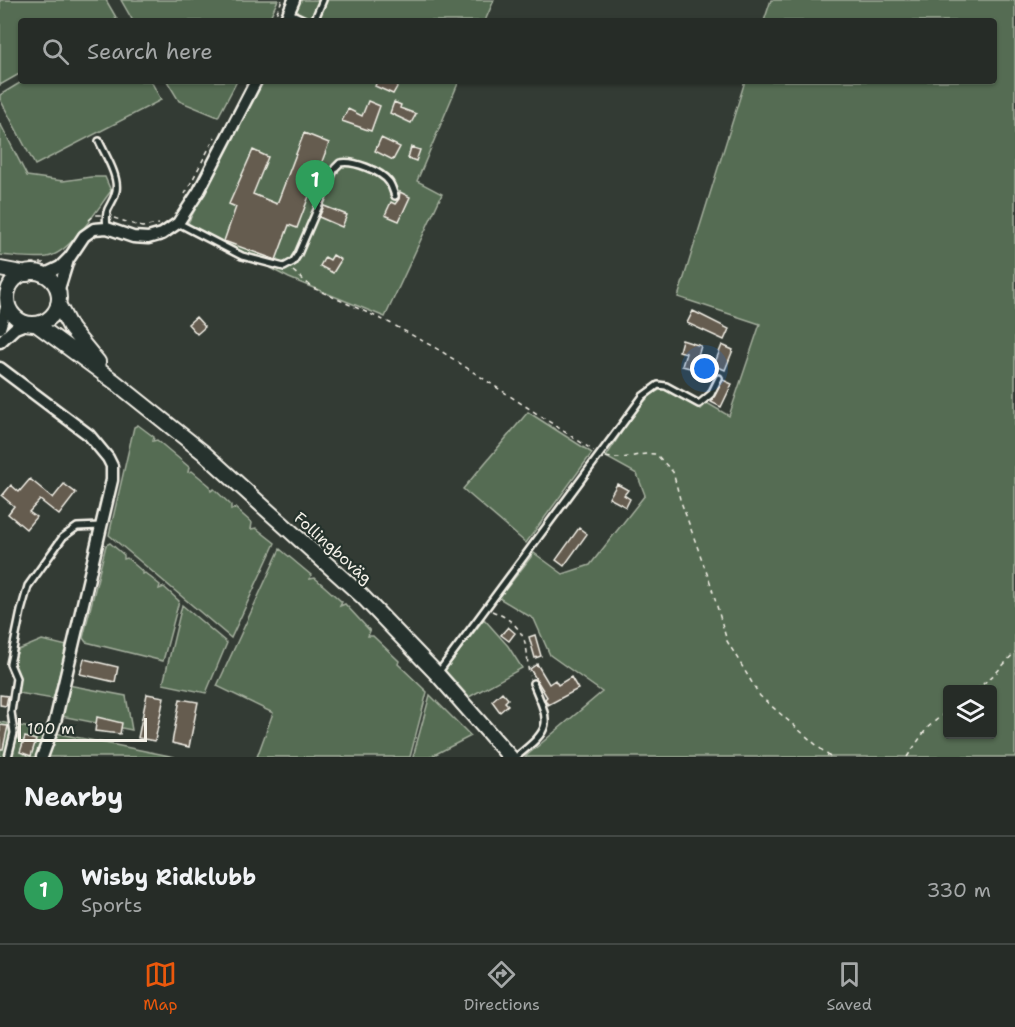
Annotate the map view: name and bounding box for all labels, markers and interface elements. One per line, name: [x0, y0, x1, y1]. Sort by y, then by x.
search box: [18, 18, 997, 84]
icon: search: [39, 35, 72, 68]
text: Search here: [87, 37, 213, 66]
pin: 1: [296, 160, 334, 210]
your location: [690, 354, 719, 383]
street label: Follingboväg: [290, 507, 377, 589]
map controls: [943, 685, 997, 739]
button: layers: [943, 685, 997, 739]
scale bar: [18, 715, 147, 742]
text: 100 m: [27, 718, 75, 739]
text: Nearby: [24, 779, 123, 814]
text: Wisby Ridklubb: [81, 863, 256, 892]
text: 1: [39, 877, 48, 903]
text: 330 m: [927, 877, 991, 903]
text: Sports: [81, 892, 142, 918]
tab: Map: [143, 958, 177, 1015]
tab: Directions: [464, 958, 540, 1015]
tab: Saved: [826, 958, 872, 1015]

